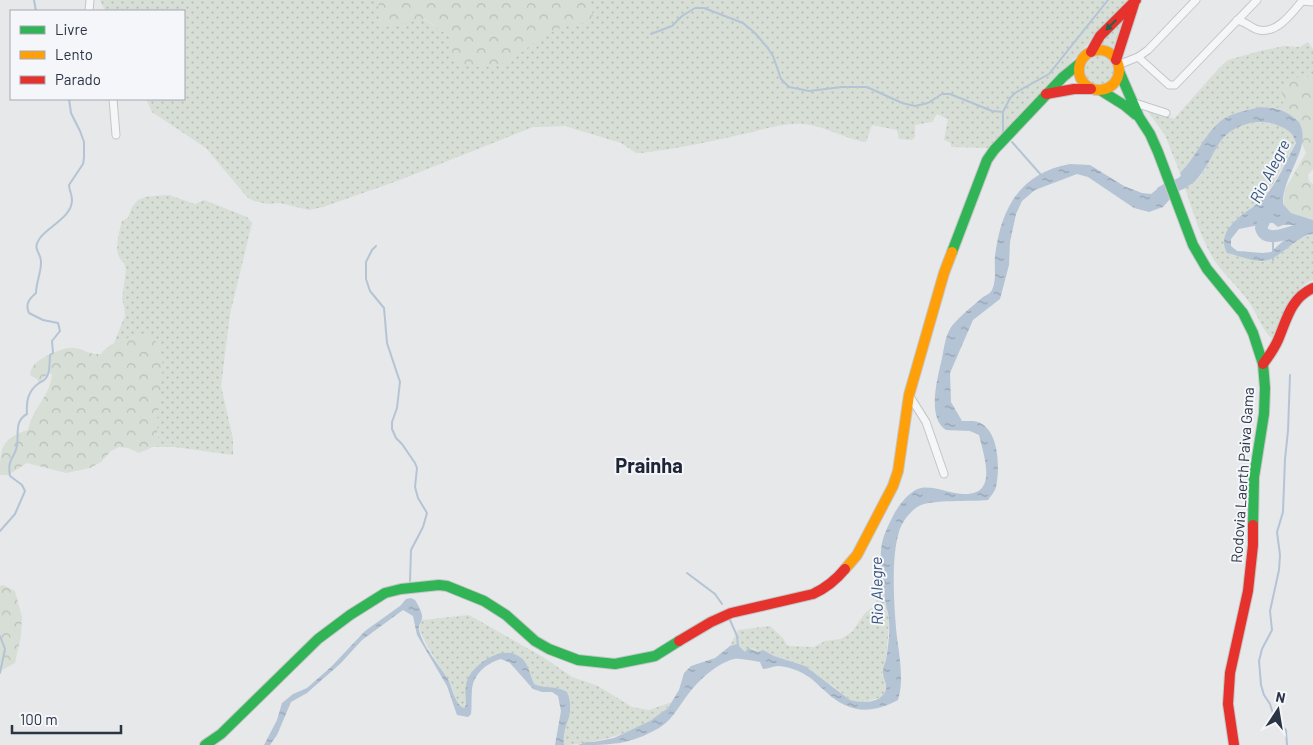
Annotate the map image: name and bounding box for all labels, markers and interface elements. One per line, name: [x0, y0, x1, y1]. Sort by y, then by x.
legend: [10, 10, 185, 100]
one-way arrow: [1105, 19, 1117, 31]
text: Livre: [55, 20, 88, 38]
text: Lento: [55, 45, 93, 63]
text: Parado: [55, 70, 101, 88]
water label: Rio Alegre: [1245, 136, 1293, 206]
street label: Rodovia Laerth Paiva Gama: [1227, 387, 1257, 563]
district label: Prainha: [615, 453, 683, 477]
water label: Rio Alegre: [866, 557, 886, 625]
north arrow: [1253, 685, 1303, 735]
text: N: [1274, 688, 1287, 706]
scale bar: [12, 702, 121, 734]
text: 100 m: [20, 710, 58, 728]

